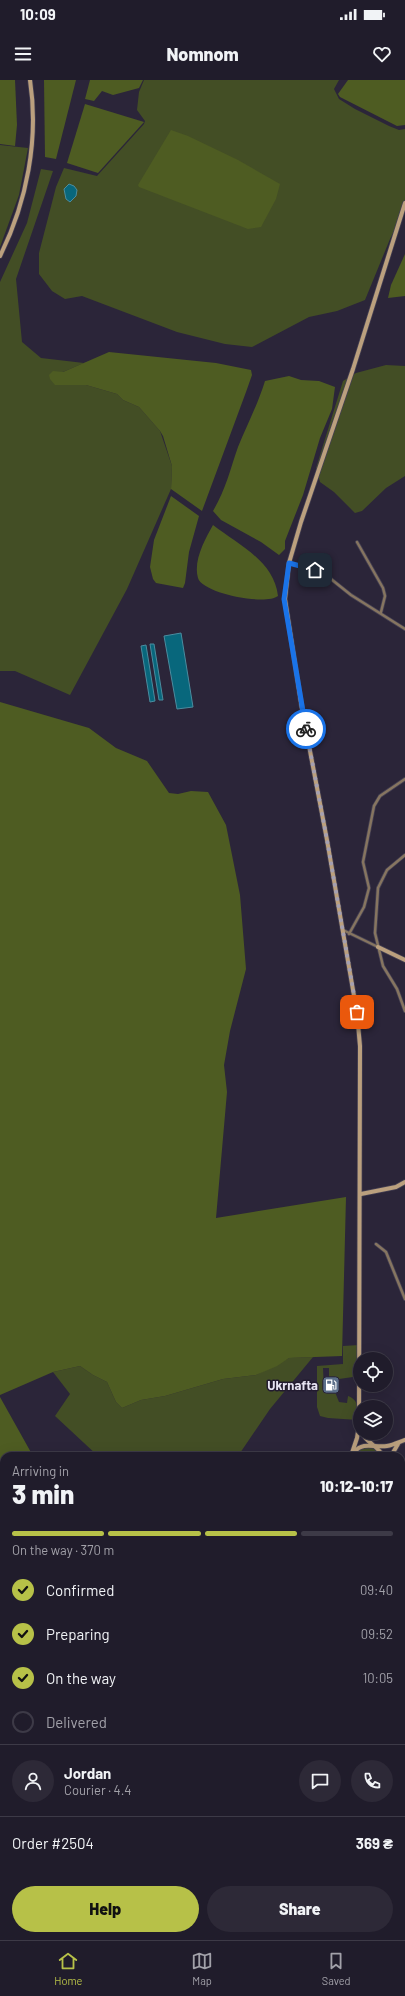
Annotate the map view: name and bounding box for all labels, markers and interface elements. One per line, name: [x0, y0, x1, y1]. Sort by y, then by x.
text: 10:09: [20, 5, 56, 23]
icon: menu: [12, 43, 34, 65]
text: Nomnom: [166, 43, 239, 65]
icon: heart: [371, 43, 393, 65]
pin: [298, 553, 332, 587]
icon: home: [304, 559, 326, 581]
courier: [286, 709, 326, 749]
icon: bike: [295, 718, 317, 740]
pin: [340, 995, 374, 1029]
icon: bag: [346, 1001, 368, 1023]
map controls: [353, 1352, 393, 1440]
button: locate: [353, 1352, 393, 1392]
fuel station icon: Ukrnafta: [321, 1375, 341, 1395]
place label: Ukrnafta: [267, 1377, 318, 1393]
button: layers: [353, 1400, 393, 1440]
text: Arriving in: [12, 1463, 69, 1479]
text: 10:12–10:17: [320, 1477, 393, 1495]
text: 3 min: [12, 1478, 74, 1509]
text: On the way · 370 m: [12, 1542, 114, 1558]
icon: check: [12, 1579, 34, 1601]
text: Confirmed: [46, 1581, 114, 1599]
text: 09:40: [360, 1582, 393, 1598]
icon: check: [12, 1623, 34, 1645]
text: Preparing: [46, 1625, 110, 1643]
text: 09:52: [361, 1626, 393, 1642]
icon: check: [12, 1667, 34, 1689]
text: On the way: [46, 1669, 116, 1687]
text: 10:05: [363, 1670, 393, 1686]
text: Delivered: [46, 1713, 107, 1731]
button: person: [12, 1760, 54, 1802]
button: chat: [299, 1760, 341, 1802]
button: phone: [351, 1760, 393, 1802]
text: Jordan: [64, 1764, 111, 1782]
text: Courier · 4.4: [64, 1782, 132, 1798]
text: Order #2504: [12, 1834, 94, 1852]
text: 369 ₴: [356, 1834, 393, 1852]
button: Help: [12, 1886, 199, 1932]
button: Share: [207, 1886, 393, 1932]
tab: Home: [54, 1950, 82, 1987]
tab: Map: [191, 1950, 213, 1987]
tab: Saved: [322, 1950, 351, 1987]

